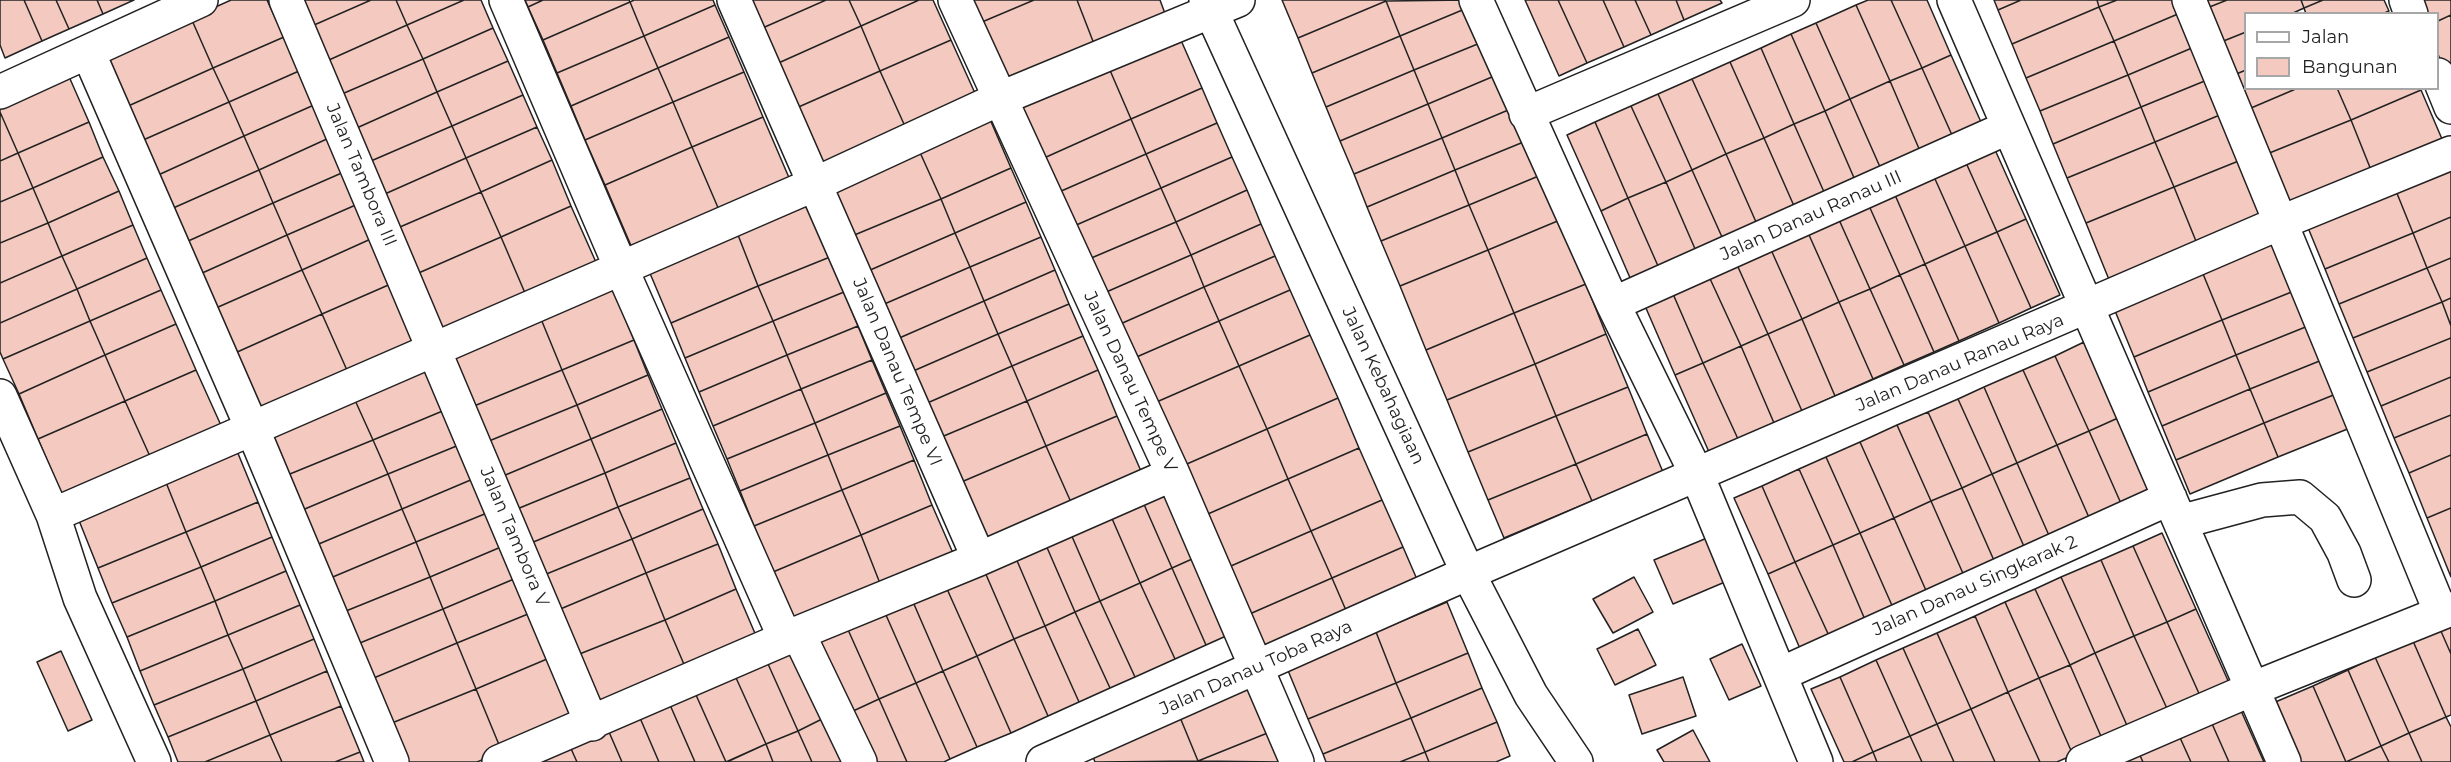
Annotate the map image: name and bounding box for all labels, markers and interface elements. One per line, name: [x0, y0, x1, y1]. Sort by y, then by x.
legend: [2244, 12, 2439, 90]
text: Jalan: [2302, 26, 2349, 48]
text: Bangunan: [2302, 56, 2398, 78]
street label: Jalan Tambora III: [321, 100, 401, 250]
street label: Jalan Danau Ranau III: [1717, 166, 1905, 266]
street label: Jalan Danau Tempe VI: [848, 275, 946, 469]
street label: Jalan Danau Tempe V: [1079, 288, 1181, 476]
street label: Jalan Kebahagiaan: [1337, 304, 1429, 468]
street label: Jalan Danau Ranau Raya: [1853, 309, 2067, 417]
street label: Jalan Tambora V: [475, 464, 553, 610]
street label: Jalan Danau Singkarak 2: [1869, 531, 2081, 641]
street label: Jalan Danau Toba Raya: [1156, 616, 1356, 720]

